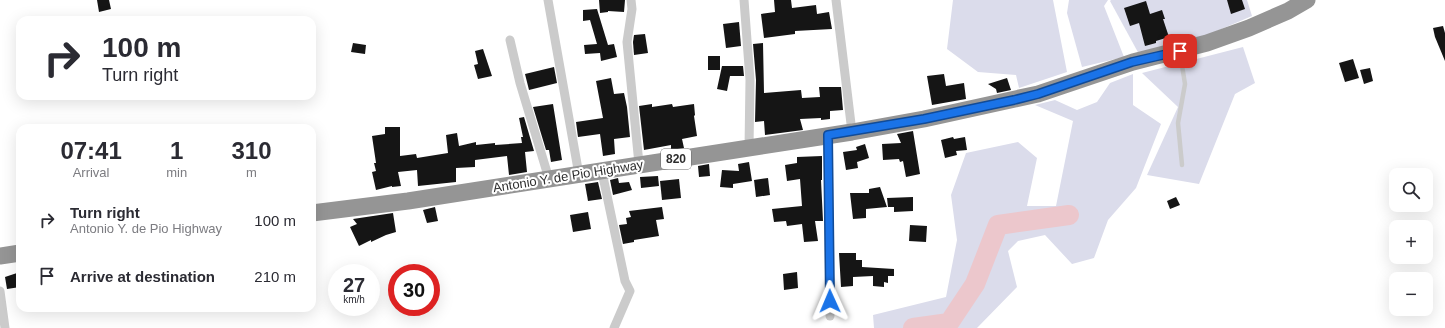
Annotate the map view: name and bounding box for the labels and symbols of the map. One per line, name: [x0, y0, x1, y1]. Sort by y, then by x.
pin: [1163, 34, 1197, 68]
road number: 820: [661, 149, 691, 169]
street label: Antonio Y. de Pio Highway: [492, 157, 645, 195]
speed limit sign: 30: [388, 264, 440, 316]
position arrow: [809, 280, 851, 322]

